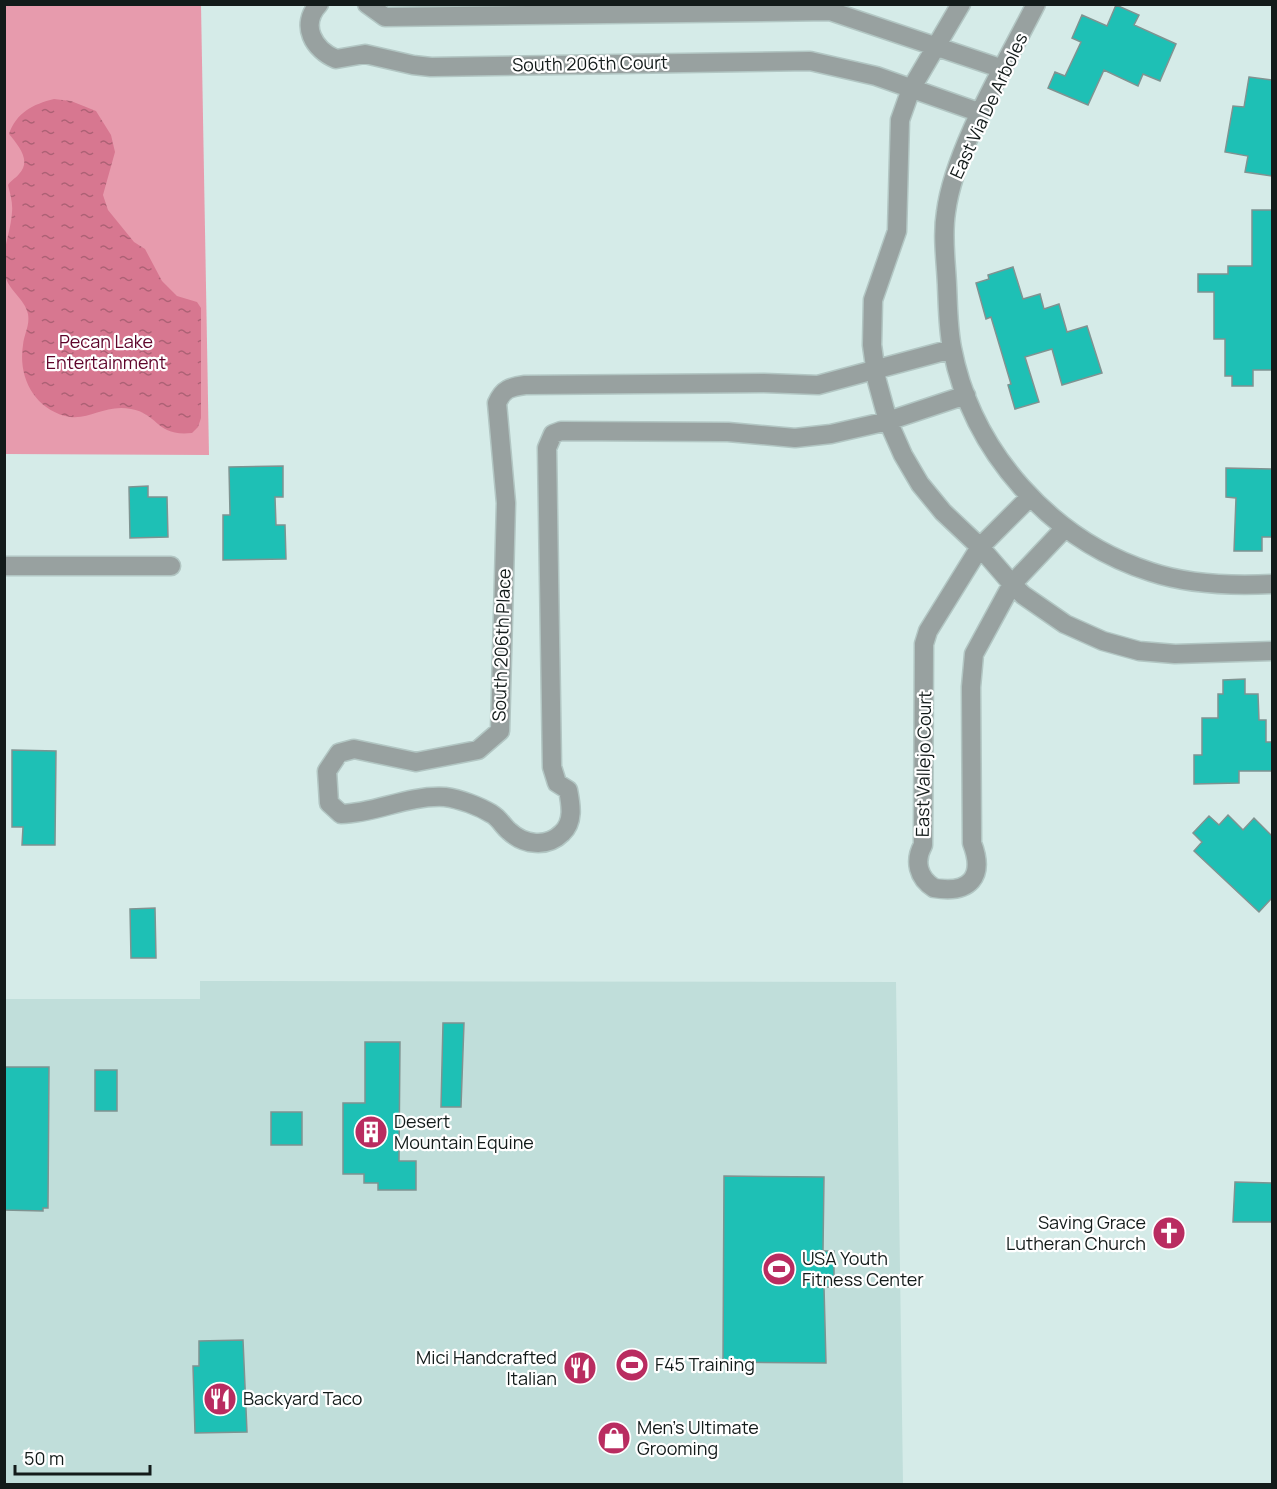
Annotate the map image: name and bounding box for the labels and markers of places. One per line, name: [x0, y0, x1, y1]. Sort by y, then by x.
place label: Desert Mountain Equine: [394, 1109, 534, 1154]
building icon: Desert Mountain Equine: [353, 1114, 389, 1150]
place label: Saving Grace Lutheran Church: [1006, 1210, 1146, 1255]
church icon: Saving Grace Lutheran Church: [1151, 1215, 1187, 1251]
place label: USA Youth Fitness Center: [802, 1246, 924, 1291]
sports icon: USA Youth Fitness Center: [761, 1251, 797, 1287]
place label: Mici Handcrafted Italian: [416, 1345, 557, 1390]
sports icon: F45 Training: [614, 1347, 650, 1383]
restaurant icon: Mici Handcrafted Italian: [562, 1350, 598, 1386]
place label: F45 Training: [655, 1352, 755, 1376]
restaurant icon: Backyard Taco: [202, 1381, 238, 1417]
place label: Backyard Taco: [243, 1386, 362, 1410]
place label: Men's Ultimate Grooming: [637, 1415, 759, 1460]
shop icon: Men's Ultimate Grooming: [596, 1420, 632, 1456]

